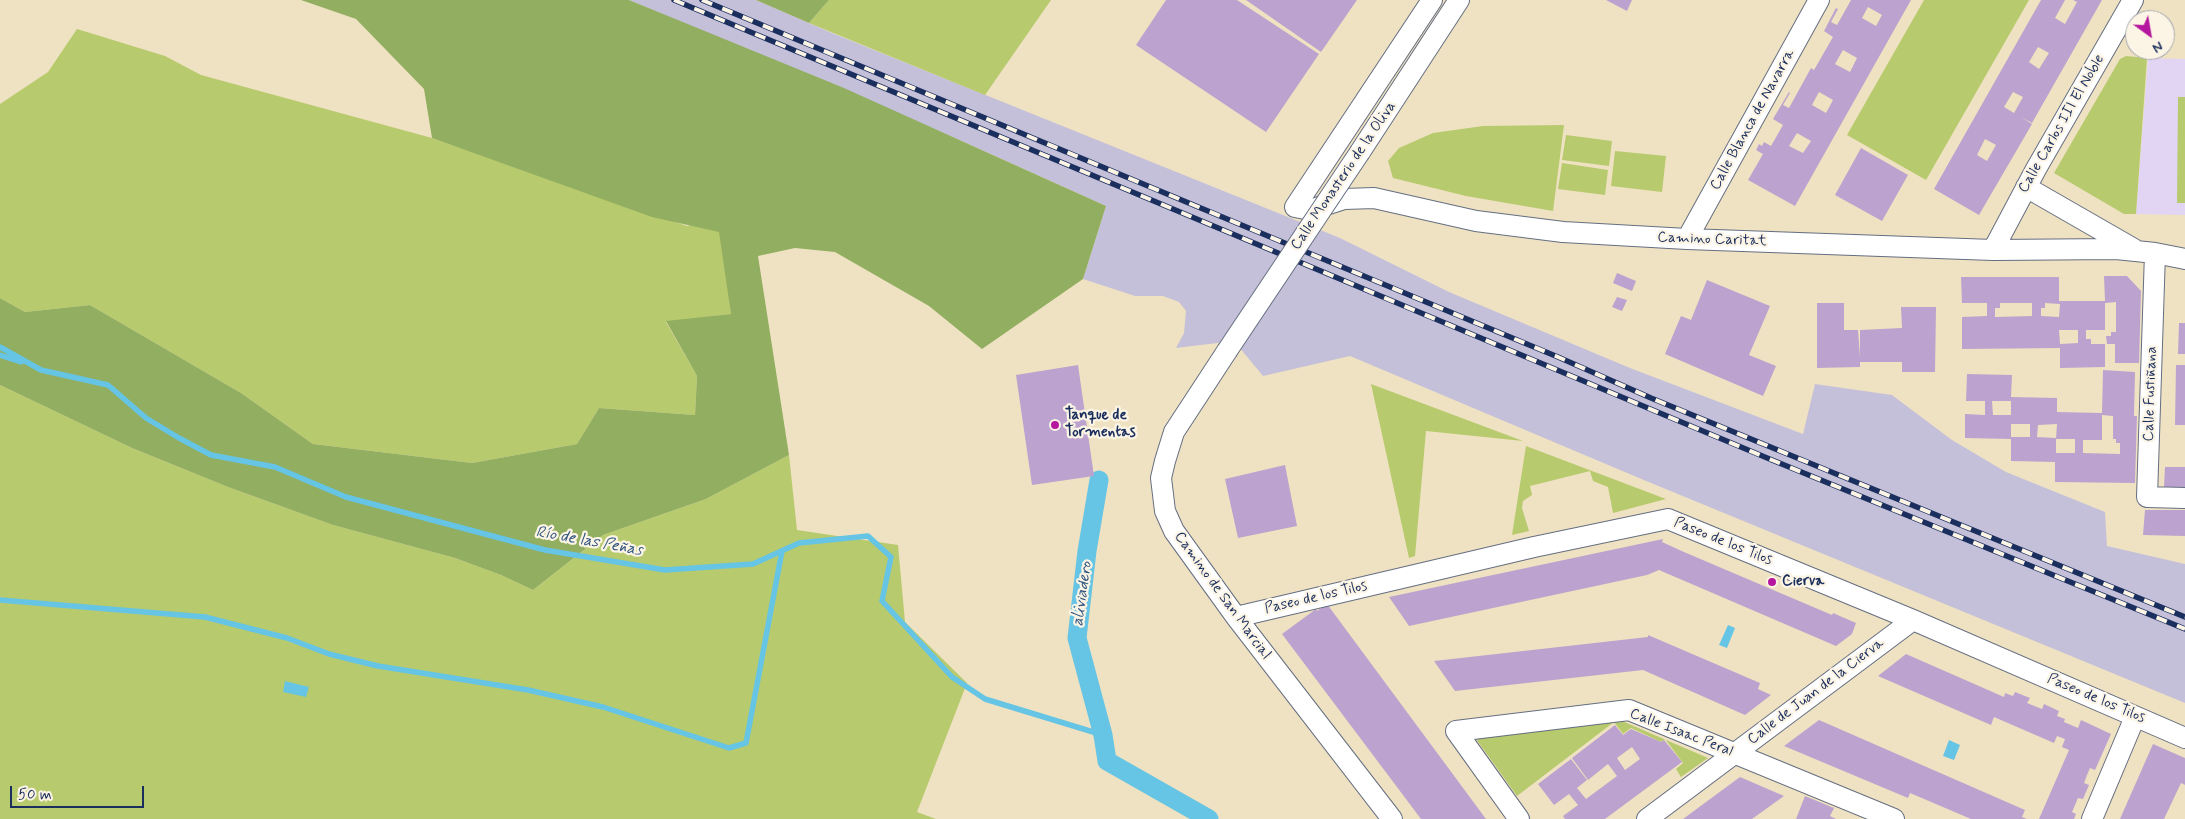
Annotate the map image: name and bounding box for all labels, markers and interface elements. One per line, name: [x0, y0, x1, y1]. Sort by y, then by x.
north arrow: [2125, 10, 2175, 60]
text: N: [2149, 37, 2166, 57]
street label: Calle Blanca de Navarra: [1707, 46, 1799, 194]
street label: Calle Carlos III El Noble: [2015, 52, 2109, 196]
street label: Calle Monasterio de la Oliva: [1287, 98, 1401, 254]
street label: Camino Caritat: [1657, 229, 1767, 251]
street label: Calle Fustiñana: [2140, 346, 2162, 442]
place label: Tanque de Tormentas: [1065, 407, 1136, 442]
marker: Tanque de Tormentas: [1049, 419, 1061, 431]
street label: Paseo de los Tilos: [1671, 514, 1775, 570]
water label: Río de las Peñas: [534, 523, 644, 561]
street label: Camino de San Marcial: [1170, 529, 1274, 663]
water label: aliviadero: [1069, 561, 1097, 627]
place label: Cierva: [1782, 573, 1824, 591]
marker: Cierva: [1766, 576, 1778, 588]
street label: Paseo de los Tilos: [1263, 577, 1369, 619]
street label: Calle de Juan de la Cierva: [1744, 635, 1888, 749]
street label: Paseo de los Tilos: [2044, 670, 2148, 728]
street label: Calle Isaac Peral: [1627, 705, 1735, 761]
scale bar: [12, 776, 146, 808]
text: 50 m: [18, 785, 52, 805]

